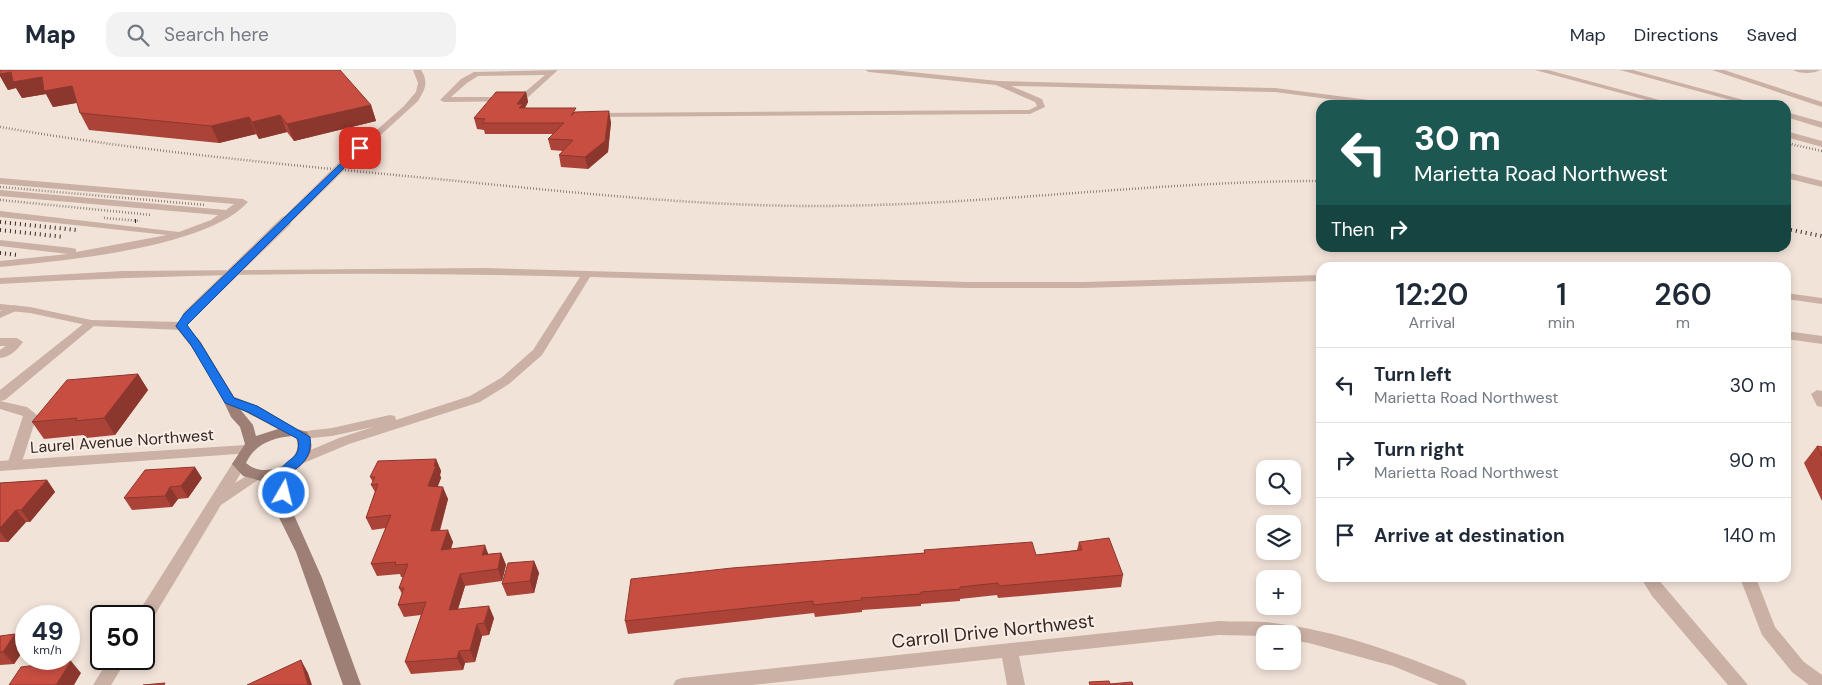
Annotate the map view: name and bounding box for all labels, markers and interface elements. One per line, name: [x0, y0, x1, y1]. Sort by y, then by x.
search box: [106, 12, 456, 57]
text: Map: [25, 19, 76, 50]
icon: search: [124, 21, 152, 49]
text: Search here: [164, 22, 269, 47]
text: Map: [1570, 23, 1606, 47]
text: Directions: [1634, 23, 1719, 47]
text: Saved: [1747, 23, 1797, 47]
text: 30 m: [1414, 115, 1501, 161]
icon: left: [1331, 120, 1396, 185]
pin: [339, 127, 381, 169]
icon: arrive: [346, 134, 374, 162]
text: Marietta Road Northwest: [1414, 159, 1668, 188]
icon: right: [1384, 215, 1412, 243]
text: Then: [1331, 217, 1374, 242]
text: 12:20: [1395, 275, 1468, 314]
text: 1: [1556, 275, 1567, 314]
text: 260: [1654, 275, 1712, 314]
text: Arrival: [1409, 312, 1455, 333]
text: min: [1548, 312, 1575, 333]
text: m: [1676, 312, 1690, 333]
text: Turn left: [1374, 362, 1452, 387]
icon: left: [1331, 371, 1359, 399]
text: 30 m: [1730, 373, 1776, 398]
text: Marietta Road Northwest: [1374, 387, 1559, 408]
street label: Laurel Avenue Northwest: [29, 424, 215, 458]
text: Turn right: [1374, 437, 1464, 462]
icon: right: [1331, 446, 1359, 474]
text: 90 m: [1729, 448, 1776, 473]
map controls: [1256, 460, 1301, 670]
button: search: [1256, 460, 1301, 505]
text: Marietta Road Northwest: [1374, 462, 1559, 483]
position arrow: [257, 466, 309, 518]
button: layers: [1256, 515, 1301, 560]
icon: arrive: [1331, 521, 1359, 549]
text: Arrive at destination: [1374, 523, 1565, 548]
text: 140 m: [1724, 523, 1776, 548]
button: +: [1256, 570, 1301, 615]
speed limit sign: 50: [90, 605, 155, 670]
street label: Carroll Drive Northwest: [890, 608, 1096, 654]
text: 49: [31, 615, 64, 648]
button: −: [1256, 625, 1301, 670]
text: km/h: [33, 642, 62, 658]

